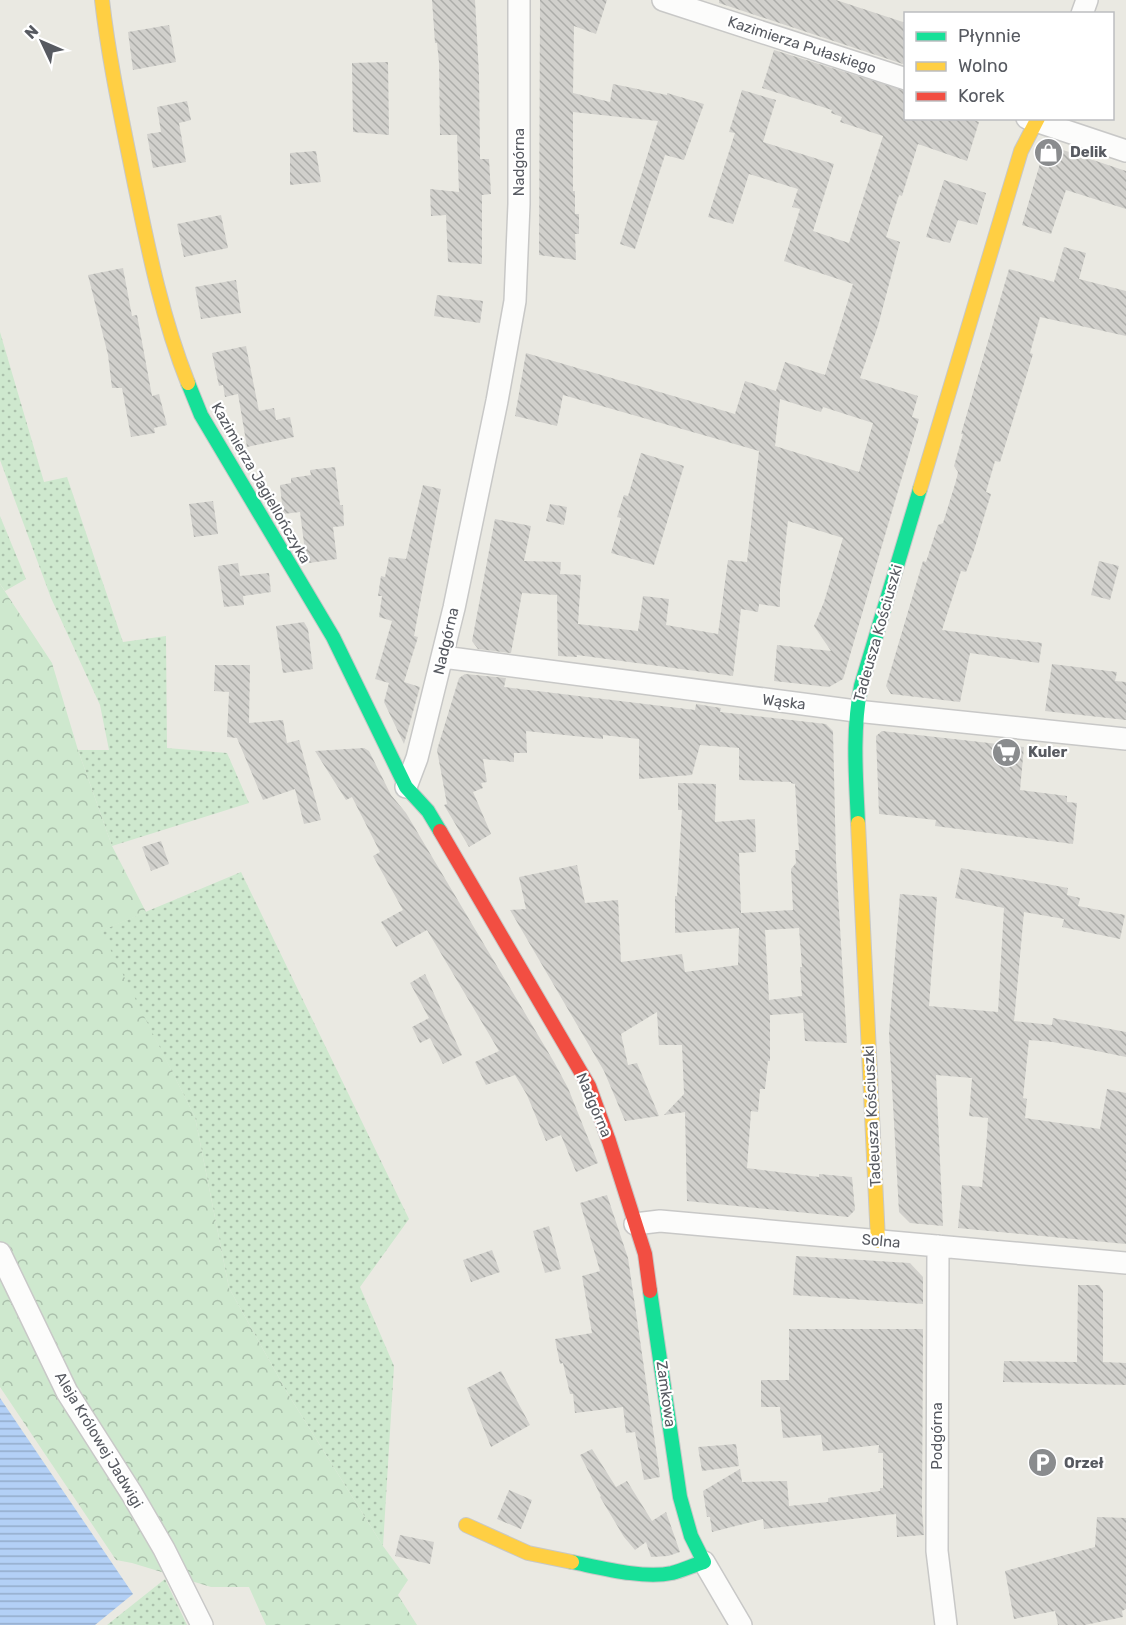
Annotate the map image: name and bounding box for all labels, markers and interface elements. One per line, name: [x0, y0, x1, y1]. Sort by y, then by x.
north arrow: [12, 12, 72, 72]
street label: Kazimierza Pułaskiego: [725, 12, 879, 78]
legend: [904, 12, 1114, 120]
text: N: [21, 21, 42, 43]
text: Płynnie: [958, 25, 1021, 47]
text: Wolno: [958, 55, 1008, 77]
text: Korek: [958, 85, 1005, 107]
street label: Nadgórna: [510, 128, 528, 196]
shop icon: Delik: [1033, 136, 1065, 168]
place label: Delik: [1070, 143, 1107, 161]
street label: Kazimierza Jagiellończyka: [207, 399, 315, 567]
street label: Tadeusza Kościuszki: [850, 562, 906, 704]
street label: Nadgórna: [430, 606, 462, 676]
street label: Wąska: [761, 690, 807, 714]
supermarket icon: Kuler: [991, 736, 1023, 768]
place label: Kuler: [1028, 743, 1067, 761]
street label: Tadeusza Kościuszki: [859, 1045, 885, 1187]
street label: Nadgórna: [572, 1070, 616, 1140]
street label: Solna: [861, 1230, 901, 1252]
street label: Zamkowa: [652, 1360, 680, 1428]
street label: Aleja Królowej Jadwigi: [51, 1369, 147, 1511]
street label: Podgórna: [928, 1402, 946, 1470]
parking icon: Orzeł: [1027, 1447, 1059, 1479]
place label: Orzeł: [1064, 1454, 1104, 1472]

